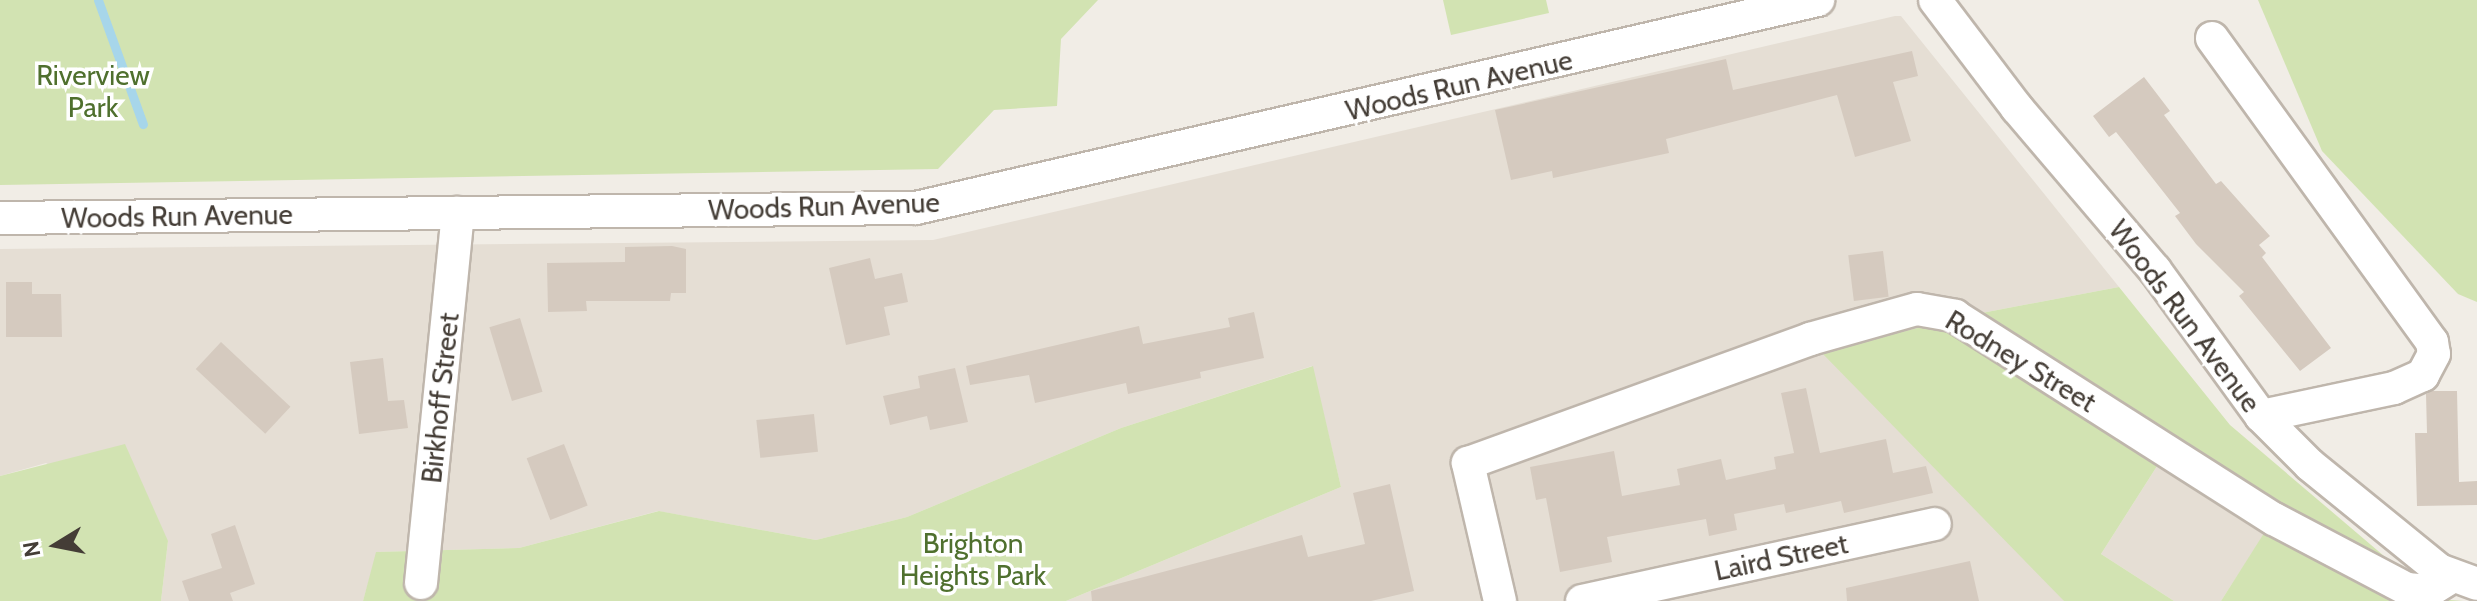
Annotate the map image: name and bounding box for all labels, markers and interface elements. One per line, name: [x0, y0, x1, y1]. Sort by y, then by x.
street label: Woods Run Avenue: [1342, 43, 1576, 127]
park label: Riverview Park: [36, 58, 150, 124]
street label: Woods Run Avenue: [708, 185, 940, 227]
street label: Woods Run Avenue: [61, 197, 293, 235]
street label: Woods Run Avenue: [2102, 213, 2268, 419]
street label: Rodney Street: [1940, 303, 2102, 419]
street label: Birkhoff Street: [414, 311, 466, 485]
north arrow: [16, 505, 96, 585]
park label: Brighton Heights Park: [900, 526, 1046, 592]
street label: Laird Street: [1711, 526, 1851, 588]
text: N: [17, 539, 47, 559]

